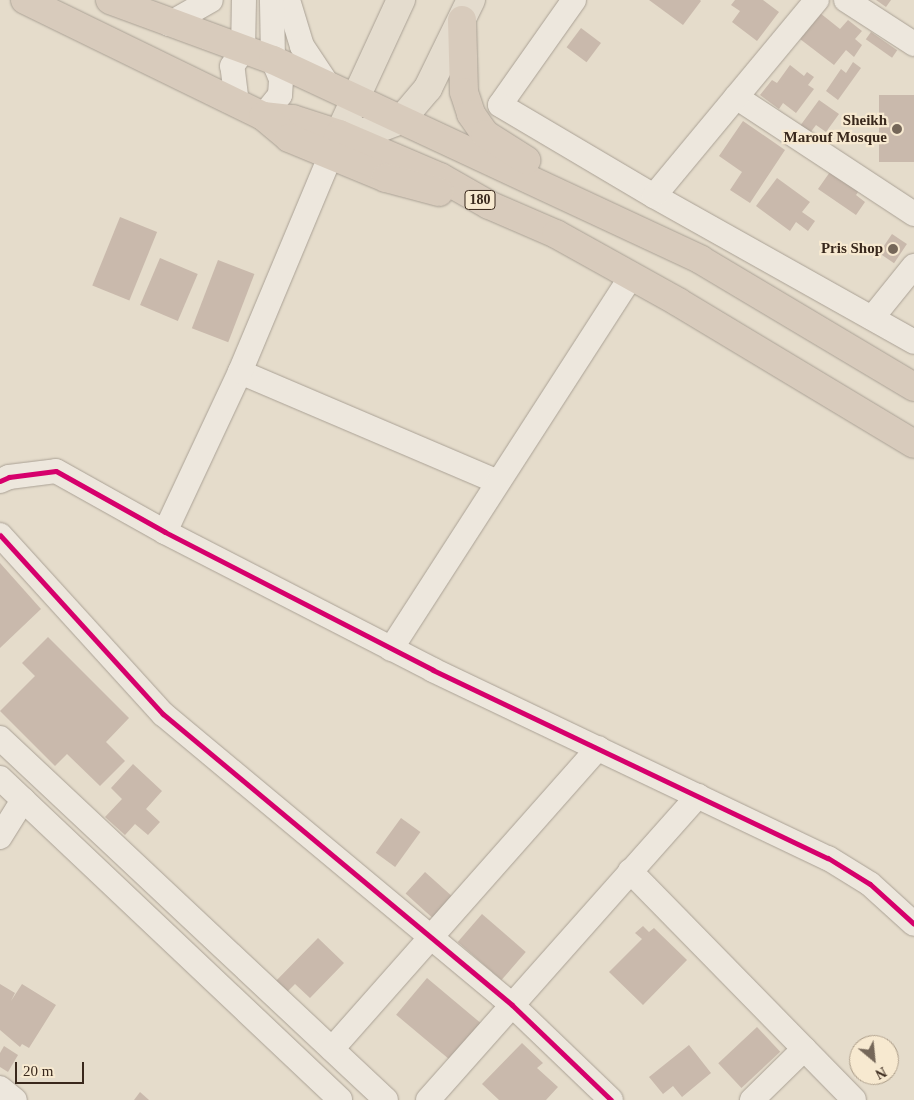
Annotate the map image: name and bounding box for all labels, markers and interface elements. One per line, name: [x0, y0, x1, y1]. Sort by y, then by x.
place label: Sheikh Marouf Mosque: [784, 111, 887, 146]
marker: Sheikh Marouf Mosque: [891, 123, 903, 135]
road number: 180: [464, 188, 496, 212]
place label: Pris Shop: [821, 240, 883, 258]
marker: Pris Shop: [887, 243, 899, 255]
north arrow: [849, 1035, 899, 1085]
scale bar: [18, 1052, 86, 1084]
text: 20 m: [23, 1063, 53, 1079]
text: N: [873, 1064, 889, 1082]

